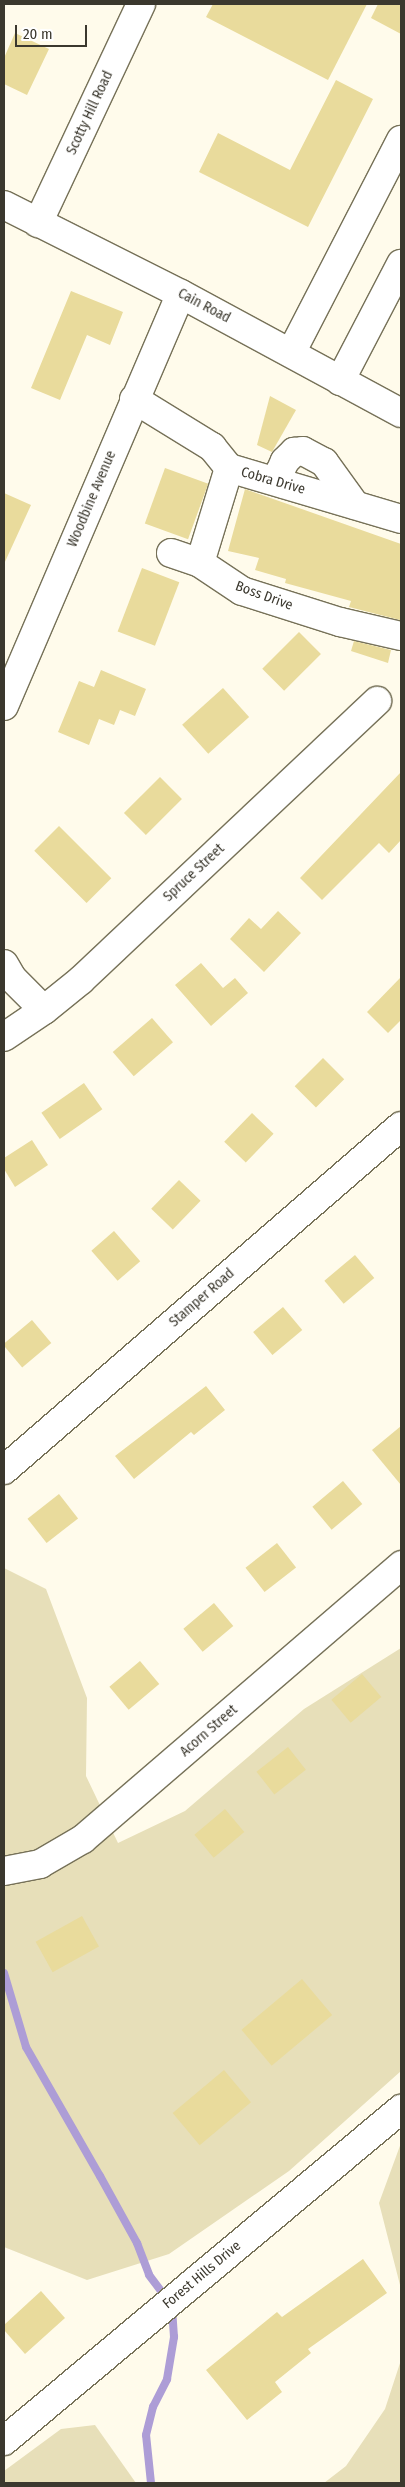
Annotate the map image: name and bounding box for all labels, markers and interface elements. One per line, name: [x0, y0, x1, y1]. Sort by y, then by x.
scale bar: [18, 15, 90, 47]
text: 20 m: [23, 25, 53, 43]
street label: Scotty Hill Road: [63, 68, 117, 158]
street label: Cain Road: [175, 285, 233, 327]
street label: Woodbine Avenue: [64, 448, 120, 550]
street label: Cobra Drive: [239, 464, 307, 498]
street label: Boss Drive: [233, 578, 295, 614]
street label: Spruce Street: [160, 841, 228, 905]
street label: Stamper Road: [166, 1265, 238, 1331]
street label: Acorn Street: [177, 1702, 241, 1760]
street label: Forest Hills Drive: [160, 2238, 244, 2312]

